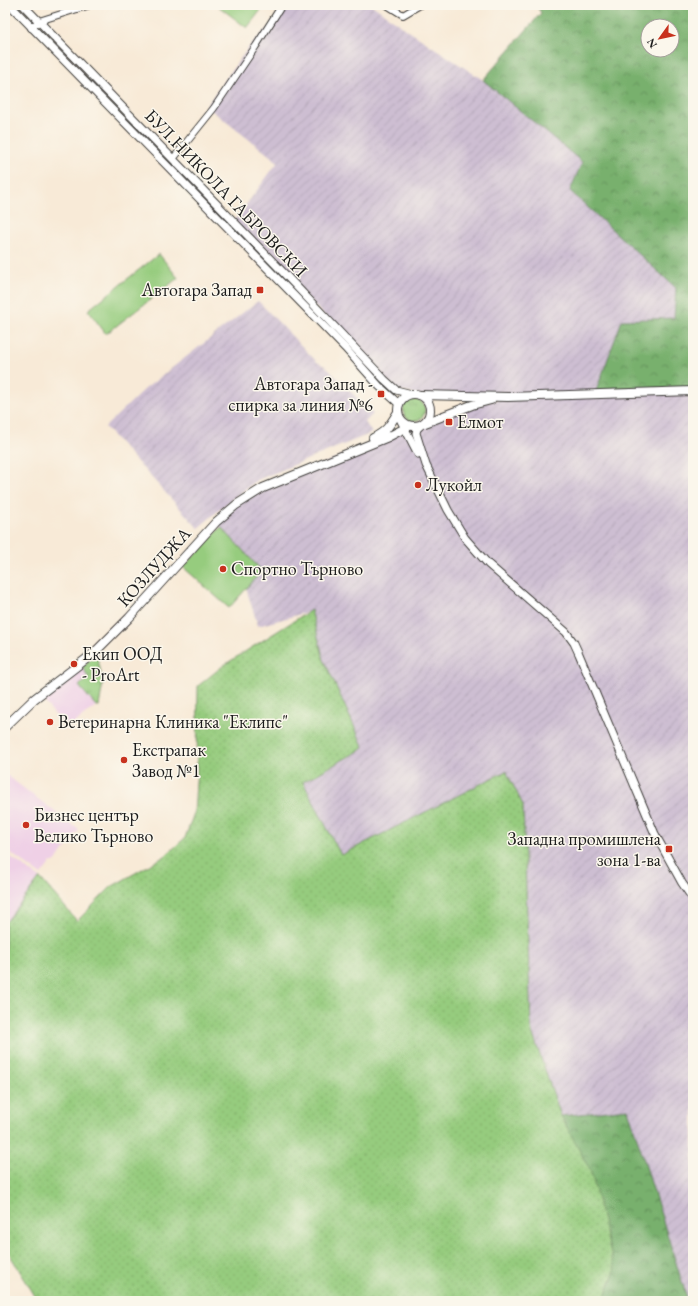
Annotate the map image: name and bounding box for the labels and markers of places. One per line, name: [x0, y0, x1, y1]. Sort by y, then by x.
place label: Автогара Запад: [141, 278, 252, 301]
marker: Автогара Запад: [255, 285, 265, 295]
place label: Автогара Запад - спирка за линия №6: [228, 372, 373, 416]
marker: Автогара Запад - спирка за линия №6: [376, 389, 386, 399]
place label: Елмот: [457, 410, 504, 433]
marker: Елмот: [444, 417, 454, 427]
place label: Лукойл: [426, 473, 482, 496]
marker: Лукойл: [413, 480, 423, 490]
place label: Спортно Търново: [231, 557, 363, 580]
marker: Спортно Търново: [218, 564, 228, 574]
place label: Екип ООД - ProArt: [82, 642, 163, 686]
marker: Екип ООД - ProArt: [69, 659, 79, 669]
place label: Ветеринарна Клиника "Еклипс": [58, 710, 288, 733]
marker: Ветеринарна Клиника "Еклипс": [45, 717, 55, 727]
place label: Екстрапак Завод №1: [132, 738, 207, 782]
marker: Екстрапак Завод №1: [119, 755, 129, 765]
place label: Бизнес център Велико Търново: [34, 803, 153, 847]
marker: Бизнес център Велико Търново: [21, 820, 31, 830]
place label: Западна промишлена зона 1-ва: [507, 827, 662, 871]
marker: Западна промишлена зона 1-ва: [664, 844, 674, 854]

